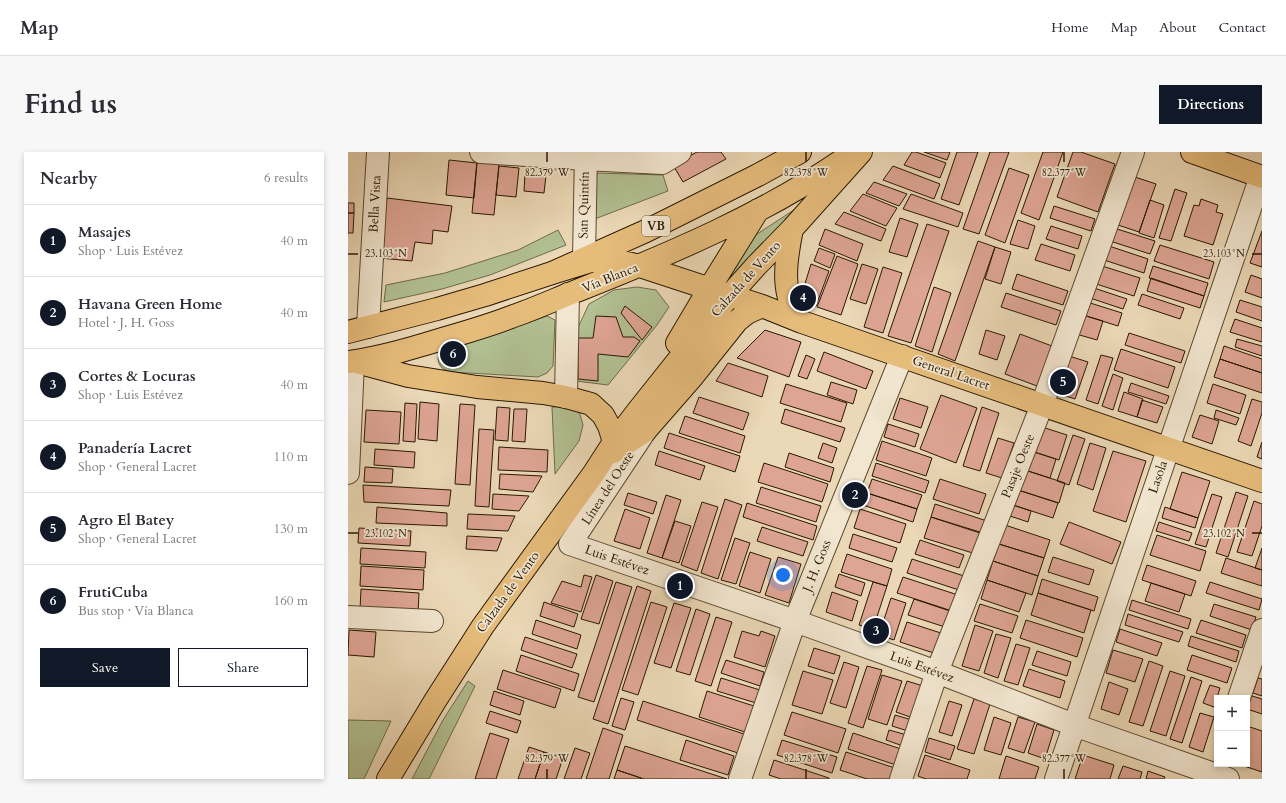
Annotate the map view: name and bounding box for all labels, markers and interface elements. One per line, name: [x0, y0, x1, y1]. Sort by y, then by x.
text: Map: [20, 15, 59, 41]
text: Home: [1051, 18, 1089, 37]
text: Map: [1111, 18, 1137, 37]
text: About: [1159, 18, 1196, 37]
text: Contact: [1218, 18, 1266, 37]
text: Find us: [24, 85, 117, 123]
button: Directions: [1159, 85, 1262, 124]
text: 82.379°W: [525, 166, 570, 180]
text: 82.378°W: [784, 166, 829, 180]
text: 82.377°W: [1042, 166, 1087, 180]
text: Nearby: [40, 167, 97, 190]
text: 6 results: [264, 169, 308, 187]
street label: San Quintín: [574, 170, 594, 239]
street label: Bella Vista: [365, 174, 386, 233]
road number: VB: [642, 216, 670, 236]
text: Masajes: [78, 222, 131, 242]
text: 1: [50, 232, 56, 250]
text: 40 m: [280, 232, 308, 250]
street label: Calzada de Vento: [707, 237, 785, 321]
text: Shop · Luis Estévez: [78, 242, 183, 260]
text: 23.103°N: [365, 247, 407, 261]
text: 23.103°N: [1203, 247, 1245, 261]
street label: Vía Blanca: [579, 258, 641, 297]
pin: 4: [790, 283, 816, 313]
text: Havana Green Home: [78, 294, 222, 314]
text: 2: [50, 304, 56, 322]
text: 40 m: [280, 304, 308, 322]
text: Hotel · J. H. Goss: [78, 314, 174, 332]
pin: 6: [440, 339, 466, 369]
street label: General Lacret: [910, 351, 992, 395]
text: Cortes & Locuras: [78, 366, 196, 386]
pin: 5: [1050, 367, 1076, 397]
text: 3: [50, 376, 56, 394]
text: 40 m: [280, 376, 308, 394]
text: Shop · Luis Estévez: [78, 386, 183, 404]
street label: Pasaje Oeste: [997, 431, 1039, 501]
text: Panadería Lacret: [78, 438, 192, 458]
street label: Línea del Oeste: [577, 447, 639, 529]
text: 4: [50, 448, 56, 466]
text: 110 m: [274, 448, 308, 466]
text: Shop · General Lacret: [78, 458, 197, 476]
street label: Lasola: [1144, 458, 1172, 496]
pin: 2: [842, 480, 868, 510]
text: Agro El Batey: [78, 510, 174, 530]
text: 5: [50, 520, 56, 538]
text: 130 m: [274, 520, 308, 538]
text: 23.102°N: [365, 527, 407, 541]
text: 23.102°N: [1203, 527, 1245, 541]
text: Shop · General Lacret: [78, 530, 197, 548]
street label: J. H. Goss: [798, 537, 836, 597]
street label: Luis Estévez: [582, 541, 652, 580]
street label: Calzada de Vento: [472, 548, 544, 636]
your location: [773, 565, 793, 585]
pin: 1: [667, 571, 693, 601]
text: FrutiCuba: [78, 582, 148, 602]
text: 6: [50, 592, 56, 610]
text: 160 m: [274, 592, 308, 610]
text: Bus stop · Vía Blanca: [78, 602, 194, 620]
pin: 3: [863, 616, 889, 646]
street label: Luis Estévez: [887, 647, 957, 687]
button: Save: [40, 648, 170, 687]
button: Share: [178, 648, 308, 687]
map controls: [1214, 695, 1250, 767]
button: +: [1214, 695, 1250, 731]
button: −: [1214, 731, 1250, 767]
text: 82.379°W: [525, 752, 570, 766]
text: 82.378°W: [784, 752, 829, 766]
text: 82.377°W: [1042, 752, 1087, 766]

